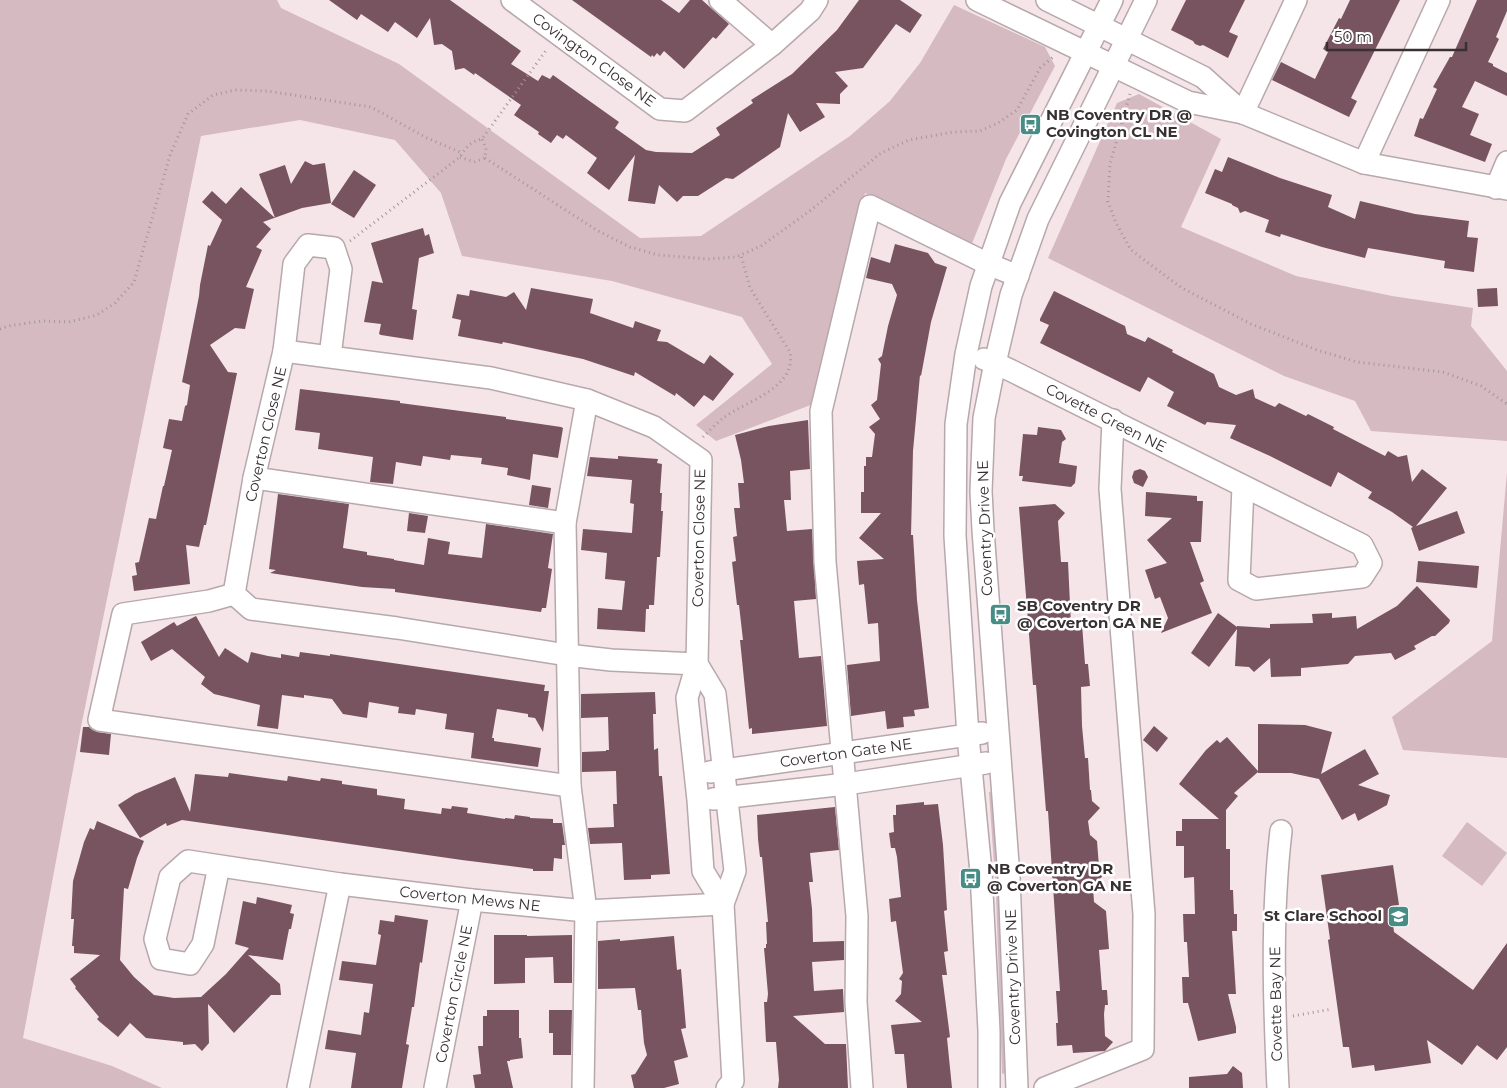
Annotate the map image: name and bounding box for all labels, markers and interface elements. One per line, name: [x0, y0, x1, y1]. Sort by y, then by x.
street label: Covington Close NE: [529, 8, 660, 111]
scale bar: [1327, 20, 1466, 52]
text: 50 m: [1334, 27, 1372, 46]
place label: NB Coventry DR @ Covington CL NE: [1046, 105, 1192, 141]
bus stop icon: NB Coventry DR @ Covington CL NE: [1018, 112, 1042, 136]
street label: Coverton Close NE: [241, 364, 290, 504]
street label: Covette Green NE: [1043, 379, 1170, 456]
street label: Coventry Drive NE: [973, 460, 996, 596]
street label: Coverton Close NE: [688, 469, 709, 607]
place label: SB Coventry DR @ Coverton GA NE: [1017, 596, 1162, 632]
bus stop icon: SB Coventry DR @ Coverton GA NE: [989, 603, 1013, 627]
street label: Coverton Gate NE: [779, 734, 913, 771]
place label: NB Coventry DR @ Coverton GA NE: [987, 859, 1132, 895]
bus stop icon: NB Coventry DR @ Coverton GA NE: [959, 866, 983, 890]
street label: Coverton Mews NE: [399, 882, 542, 915]
school or university icon: St Clare School: [1386, 904, 1410, 928]
place label: St Clare School: [1264, 906, 1382, 925]
street label: Coventry Drive NE: [1001, 909, 1024, 1045]
street label: Coverton Circle NE: [431, 923, 476, 1064]
street label: Covette Bay NE: [1265, 946, 1286, 1062]

